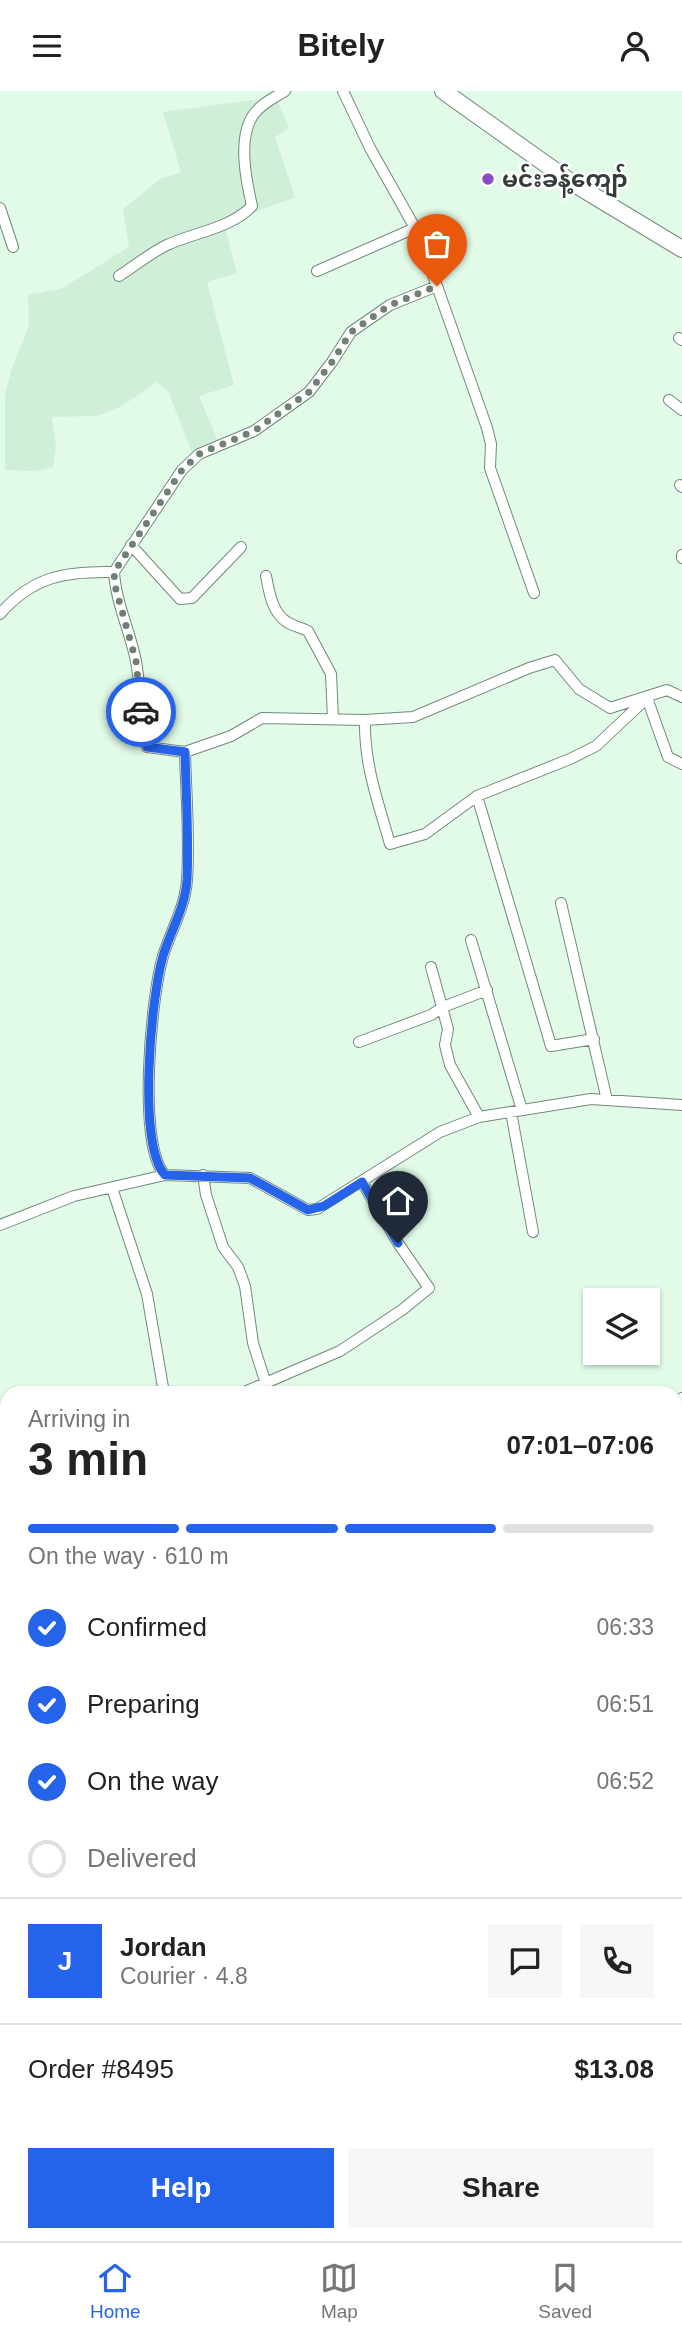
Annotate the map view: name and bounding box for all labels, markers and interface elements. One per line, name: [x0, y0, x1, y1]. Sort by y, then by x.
icon: menu: [28, 27, 66, 65]
text: Bitely: [297, 27, 385, 63]
icon: person: [616, 27, 654, 65]
place label: မင်းခန့်ကျော်: [502, 163, 628, 199]
marker: မင်းခန့်ကျော်: [480, 171, 496, 187]
pin: [407, 214, 467, 286]
icon: bag: [418, 225, 456, 263]
courier: [106, 677, 176, 747]
icon: car: [122, 693, 160, 731]
pin: [368, 1171, 428, 1243]
icon: home: [379, 1182, 417, 1220]
map controls: [583, 1288, 660, 1365]
button: layers: [583, 1288, 660, 1365]
text: Arriving in: [28, 1406, 130, 1432]
text: 07:01–07:06: [507, 1430, 654, 1460]
text: 3 min: [28, 1433, 148, 1485]
text: On the way · 610 m: [28, 1543, 229, 1569]
icon: check: [28, 1609, 66, 1647]
text: Confirmed: [87, 1612, 207, 1642]
text: 06:33: [596, 1614, 654, 1640]
icon: check: [28, 1686, 66, 1724]
text: Preparing: [87, 1689, 200, 1719]
text: 06:51: [596, 1691, 654, 1717]
icon: check: [28, 1763, 66, 1801]
text: On the way: [87, 1766, 219, 1796]
text: 06:52: [596, 1768, 654, 1794]
text: Delivered: [87, 1843, 197, 1873]
button: chat: [488, 1924, 562, 1998]
button: phone: [580, 1924, 654, 1998]
text: Jordan: [120, 1932, 207, 1962]
text: J: [58, 1946, 72, 1976]
text: Courier · 4.8: [120, 1963, 248, 1989]
text: Order #8495: [28, 2054, 174, 2084]
text: $13.08: [574, 2054, 654, 2084]
button: Help: [28, 2148, 334, 2228]
button: Share: [348, 2148, 654, 2228]
tab: Home: [90, 2259, 141, 2323]
tab: Map: [320, 2259, 358, 2323]
tab: Saved: [538, 2259, 592, 2323]

